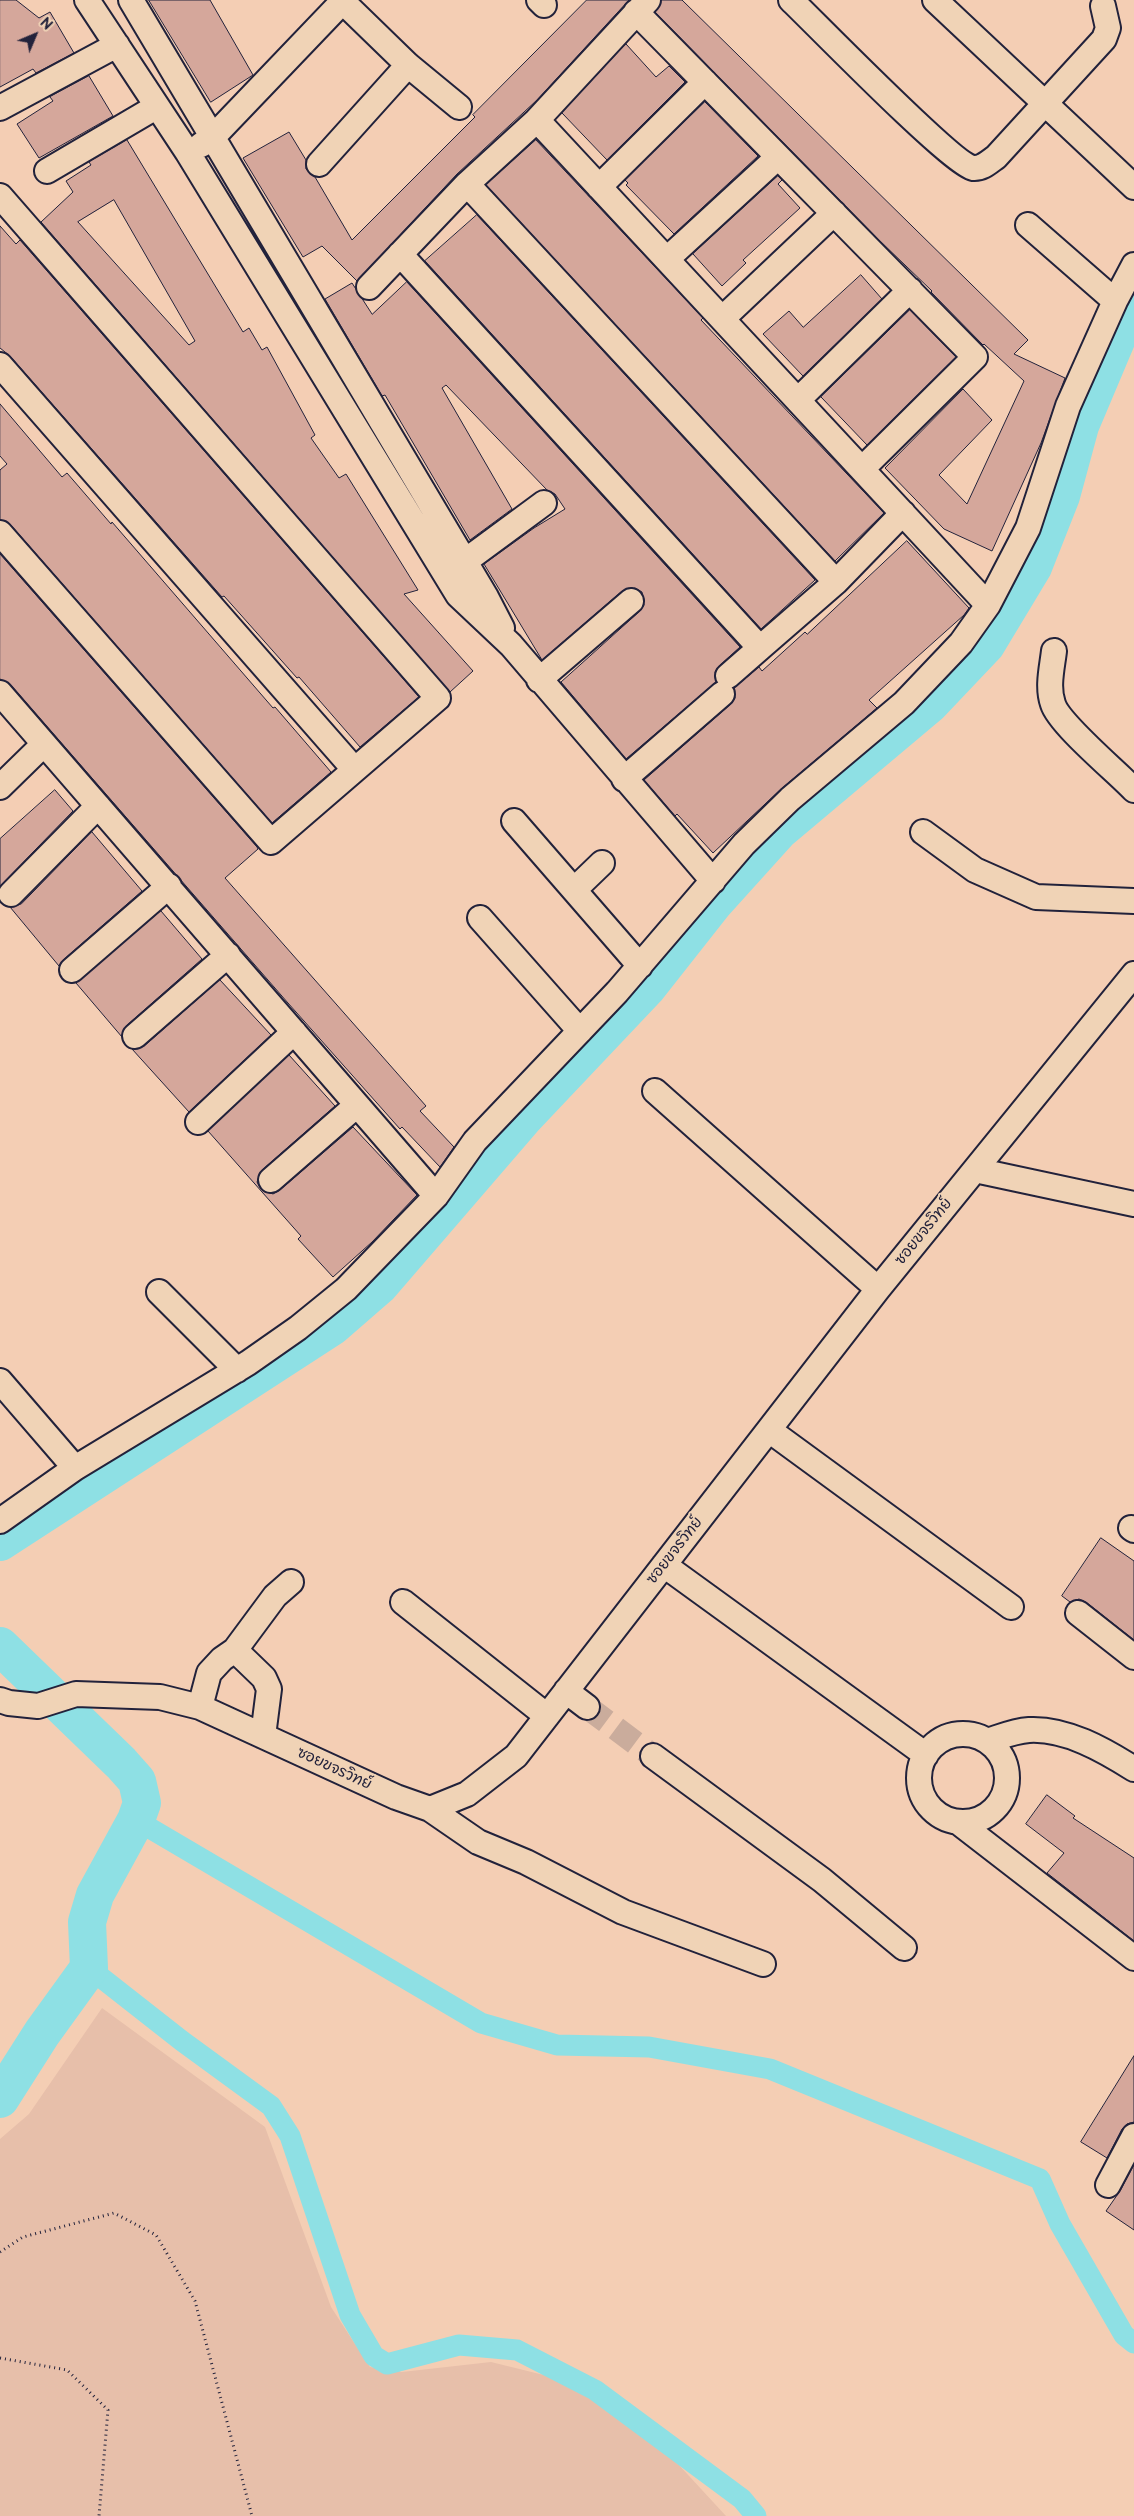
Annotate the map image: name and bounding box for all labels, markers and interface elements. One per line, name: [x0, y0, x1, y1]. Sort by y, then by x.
north arrow: [10, 10, 60, 60]
text: N: [36, 14, 56, 34]
street label: ซอยขจรวิทย์: [892, 1195, 956, 1269]
street label: ซอยขจรวิทย์: [643, 1514, 707, 1588]
street label: ซอยขจรวิทย์: [294, 1744, 374, 1794]

